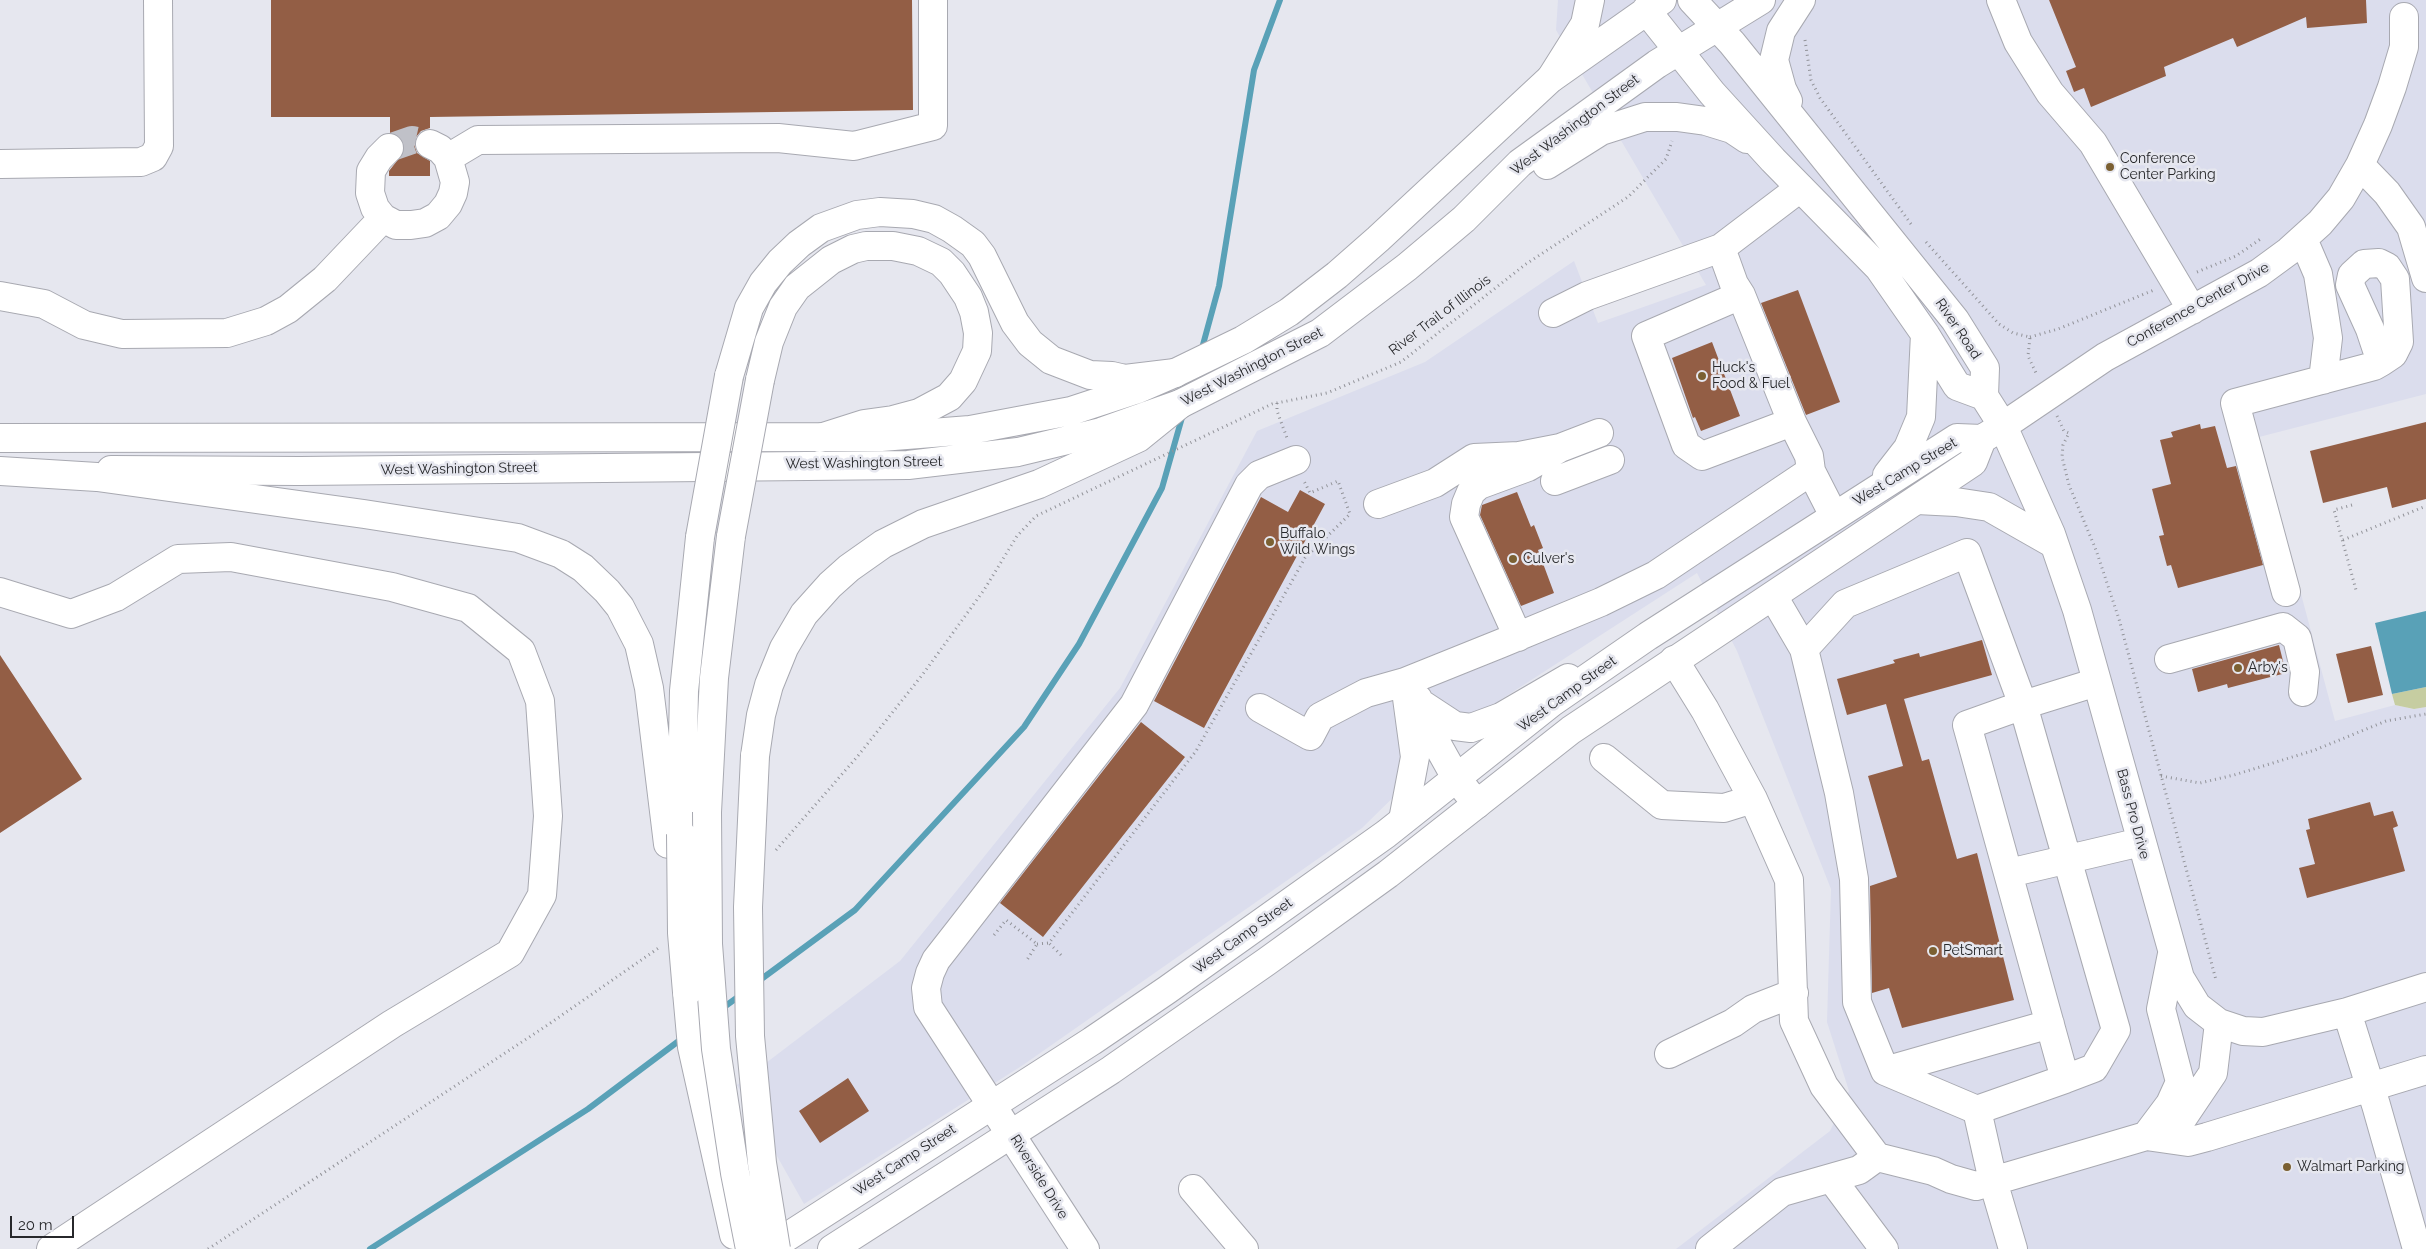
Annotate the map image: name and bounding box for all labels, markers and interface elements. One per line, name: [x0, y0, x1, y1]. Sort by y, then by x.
street label: West Washington Street: [1507, 71, 1643, 179]
place label: Conference Center Parking: [2120, 151, 2216, 184]
marker: Conference Center Parking: [2104, 161, 2116, 173]
street label: Conference Center Drive: [2124, 259, 2272, 351]
street label: River Trail of Illinois: [1386, 271, 1494, 359]
street label: River Road: [1932, 295, 1984, 363]
street label: West Washington Street: [1178, 324, 1326, 410]
place label: Huck's Food & Fuel: [1712, 360, 1790, 392]
marker: Huck's Food & Fuel: [1696, 370, 1708, 382]
street label: West Camp Street: [1850, 434, 1960, 510]
street label: West Washington Street: [786, 453, 942, 473]
street label: West Washington Street: [381, 459, 537, 479]
place label: Buffalo Wild Wings: [1280, 526, 1355, 558]
marker: Buffalo Wild Wings: [1264, 536, 1276, 548]
place label: Culver's: [1523, 551, 1574, 567]
marker: Culver's: [1507, 553, 1519, 565]
street label: West Camp Street: [1514, 653, 1620, 735]
place label: Arby's: [2248, 660, 2288, 676]
marker: Arby's: [2232, 662, 2244, 674]
street label: Bass Pro Drive: [2113, 767, 2153, 861]
street label: West Camp Street: [1190, 895, 1296, 977]
place label: PetSmart: [1943, 943, 2003, 959]
marker: PetSmart: [1927, 945, 1939, 957]
street label: West Camp Street: [851, 1121, 959, 1199]
street label: Riverside Drive: [1006, 1132, 1072, 1222]
place label: Walmart Parking: [2297, 1159, 2404, 1175]
marker: Walmart Parking: [2281, 1161, 2293, 1173]
scale bar: [12, 1206, 76, 1238]
text: 20 m: [18, 1216, 53, 1234]

